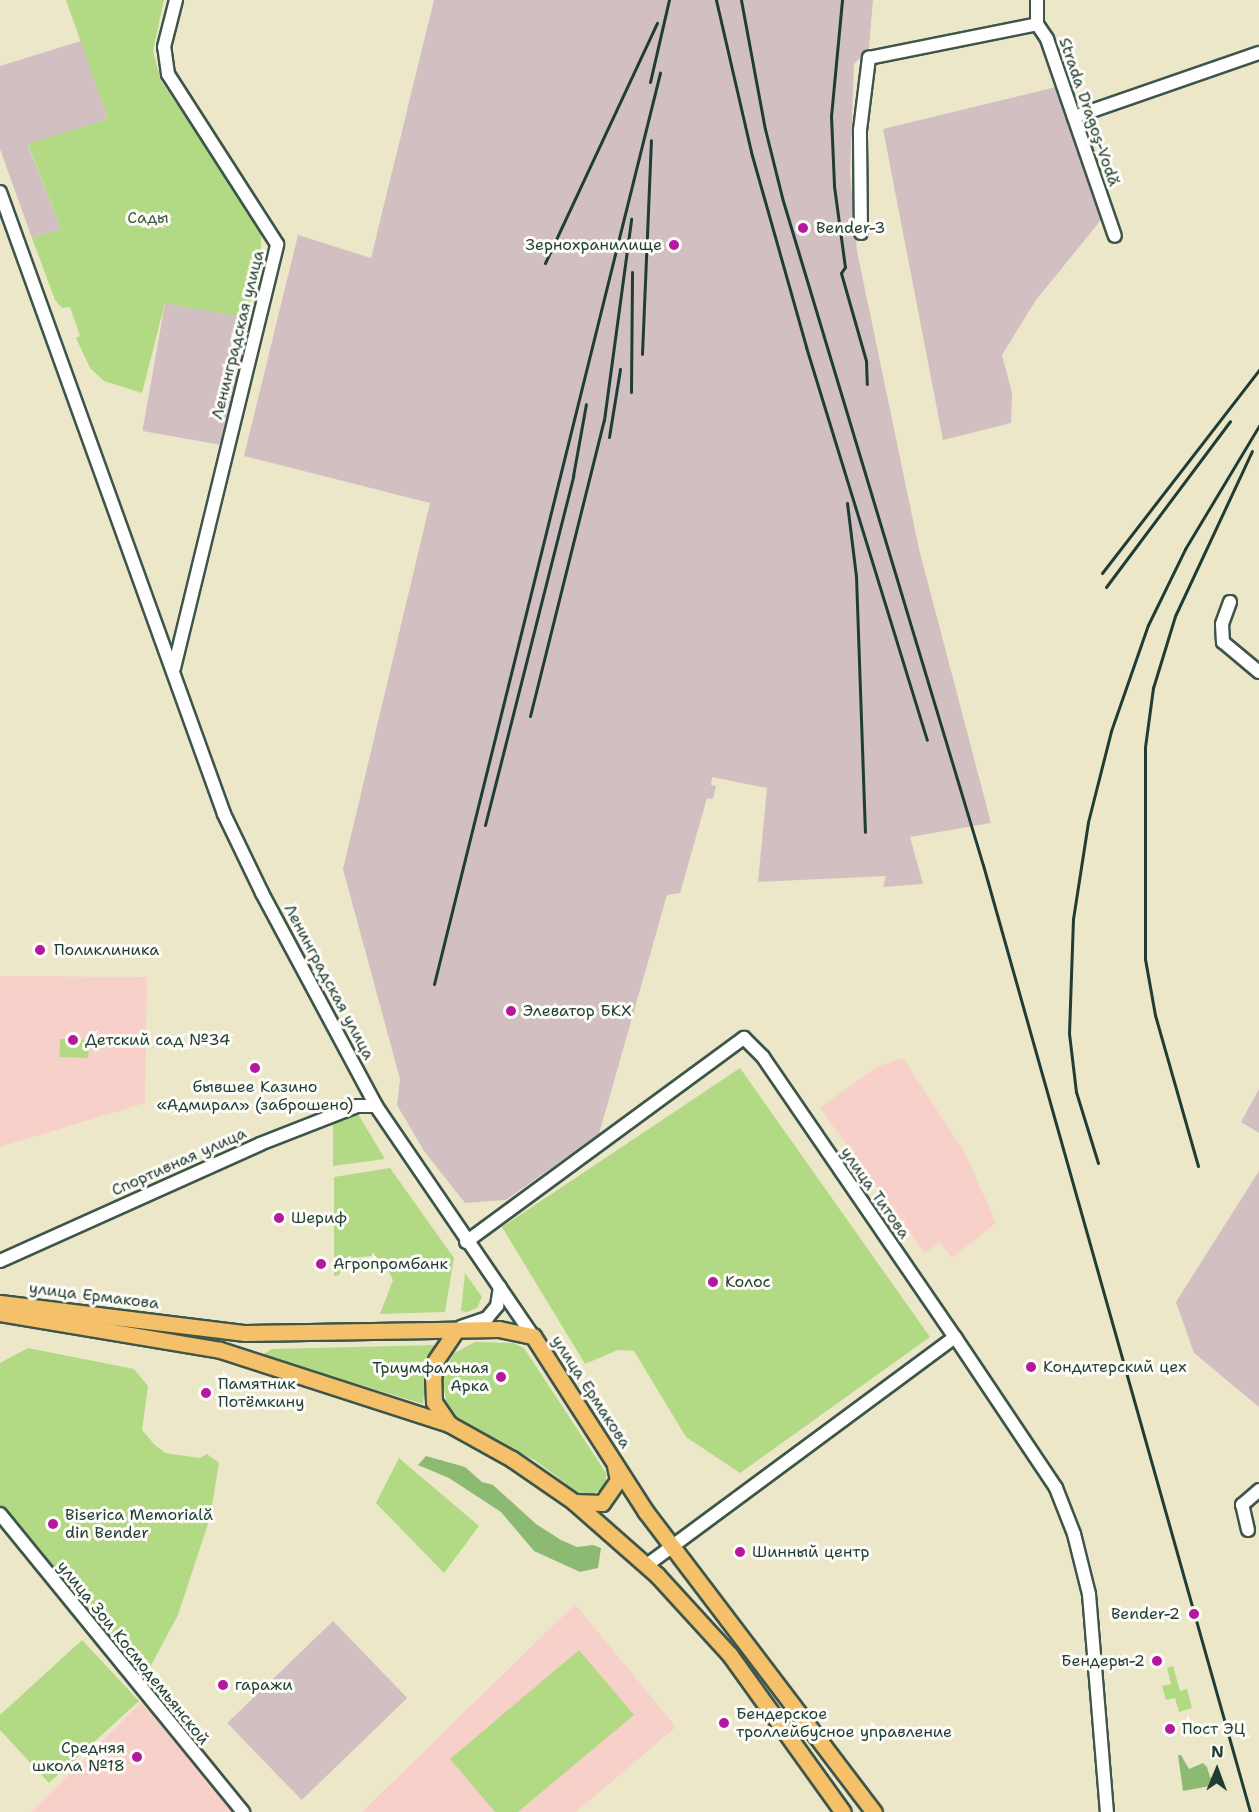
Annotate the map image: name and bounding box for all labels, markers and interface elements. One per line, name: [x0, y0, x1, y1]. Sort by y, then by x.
street label: Strada Dragoş-Vodă: [1055, 35, 1123, 189]
park label: Сады: [127, 208, 169, 228]
place label: Bender-3: [816, 218, 885, 238]
marker: Bender-3: [794, 219, 812, 237]
place label: Зернохранилище: [525, 235, 662, 255]
marker: Зернохранилище: [667, 238, 681, 252]
street label: Ленинградская улица: [208, 249, 268, 421]
street label: Ленинградская улица: [280, 901, 378, 1063]
place label: Поликлиника: [54, 940, 159, 960]
marker: Поликлиника: [31, 941, 49, 959]
place label: Элеватор БКХ: [523, 1001, 632, 1021]
marker: Элеватор БКХ: [504, 1004, 518, 1018]
place label: Детский сад №34: [85, 1030, 230, 1050]
marker: Детский сад №34: [66, 1033, 80, 1047]
marker: бывшее Казино «Адмирал» (заброшено): [248, 1061, 262, 1075]
place label: бывшее Казино «Адмирал» (заброшено): [157, 1077, 353, 1115]
street label: Спортивная улица: [109, 1124, 249, 1200]
street label: улица Титова: [836, 1143, 914, 1243]
place label: Шериф: [291, 1208, 347, 1228]
marker: Шериф: [272, 1211, 286, 1225]
place label: Агропромбанк: [333, 1254, 448, 1274]
marker: Агропромбанк: [314, 1257, 328, 1271]
place label: Колос: [725, 1272, 771, 1292]
marker: Колос: [706, 1275, 720, 1289]
street label: улица Ермакова: [28, 1278, 160, 1314]
street label: улица Ермакова: [547, 1332, 635, 1452]
place label: Кондитерский цех: [1043, 1357, 1187, 1377]
place label: Триумфальная Арка: [372, 1358, 489, 1396]
marker: Кондитерский цех: [1024, 1360, 1038, 1374]
marker: Триумфальная Арка: [494, 1370, 508, 1384]
place label: Памятник Потёмкину: [218, 1374, 304, 1412]
marker: Памятник Потёмкину: [199, 1386, 213, 1400]
place label: Biserica Memorială din Bender: [65, 1505, 213, 1543]
marker: Biserica Memorială din Bender: [46, 1517, 60, 1531]
place label: Шинный центр: [752, 1542, 869, 1562]
marker: Шинный центр: [733, 1545, 747, 1559]
street label: улица Зои Космодемьянской: [53, 1557, 213, 1749]
place label: Bender-2: [1111, 1604, 1180, 1624]
marker: Bender-2: [1185, 1605, 1203, 1623]
place label: Бендеры-2: [1061, 1651, 1145, 1671]
marker: Бендеры-2: [1150, 1654, 1164, 1668]
place label: гаражи: [235, 1675, 293, 1695]
marker: гаражи: [216, 1678, 230, 1692]
place label: Бендерское троллейбусное управление: [736, 1704, 952, 1742]
marker: Бендерское троллейбусное управление: [717, 1716, 731, 1730]
place label: Пост ЭЦ: [1182, 1719, 1245, 1739]
marker: Пост ЭЦ: [1163, 1722, 1177, 1736]
place label: Средняя школа №18: [32, 1738, 125, 1776]
north arrow: [1187, 1740, 1247, 1800]
text: N: [1211, 1741, 1224, 1762]
marker: Средняя школа №18: [130, 1750, 144, 1764]

